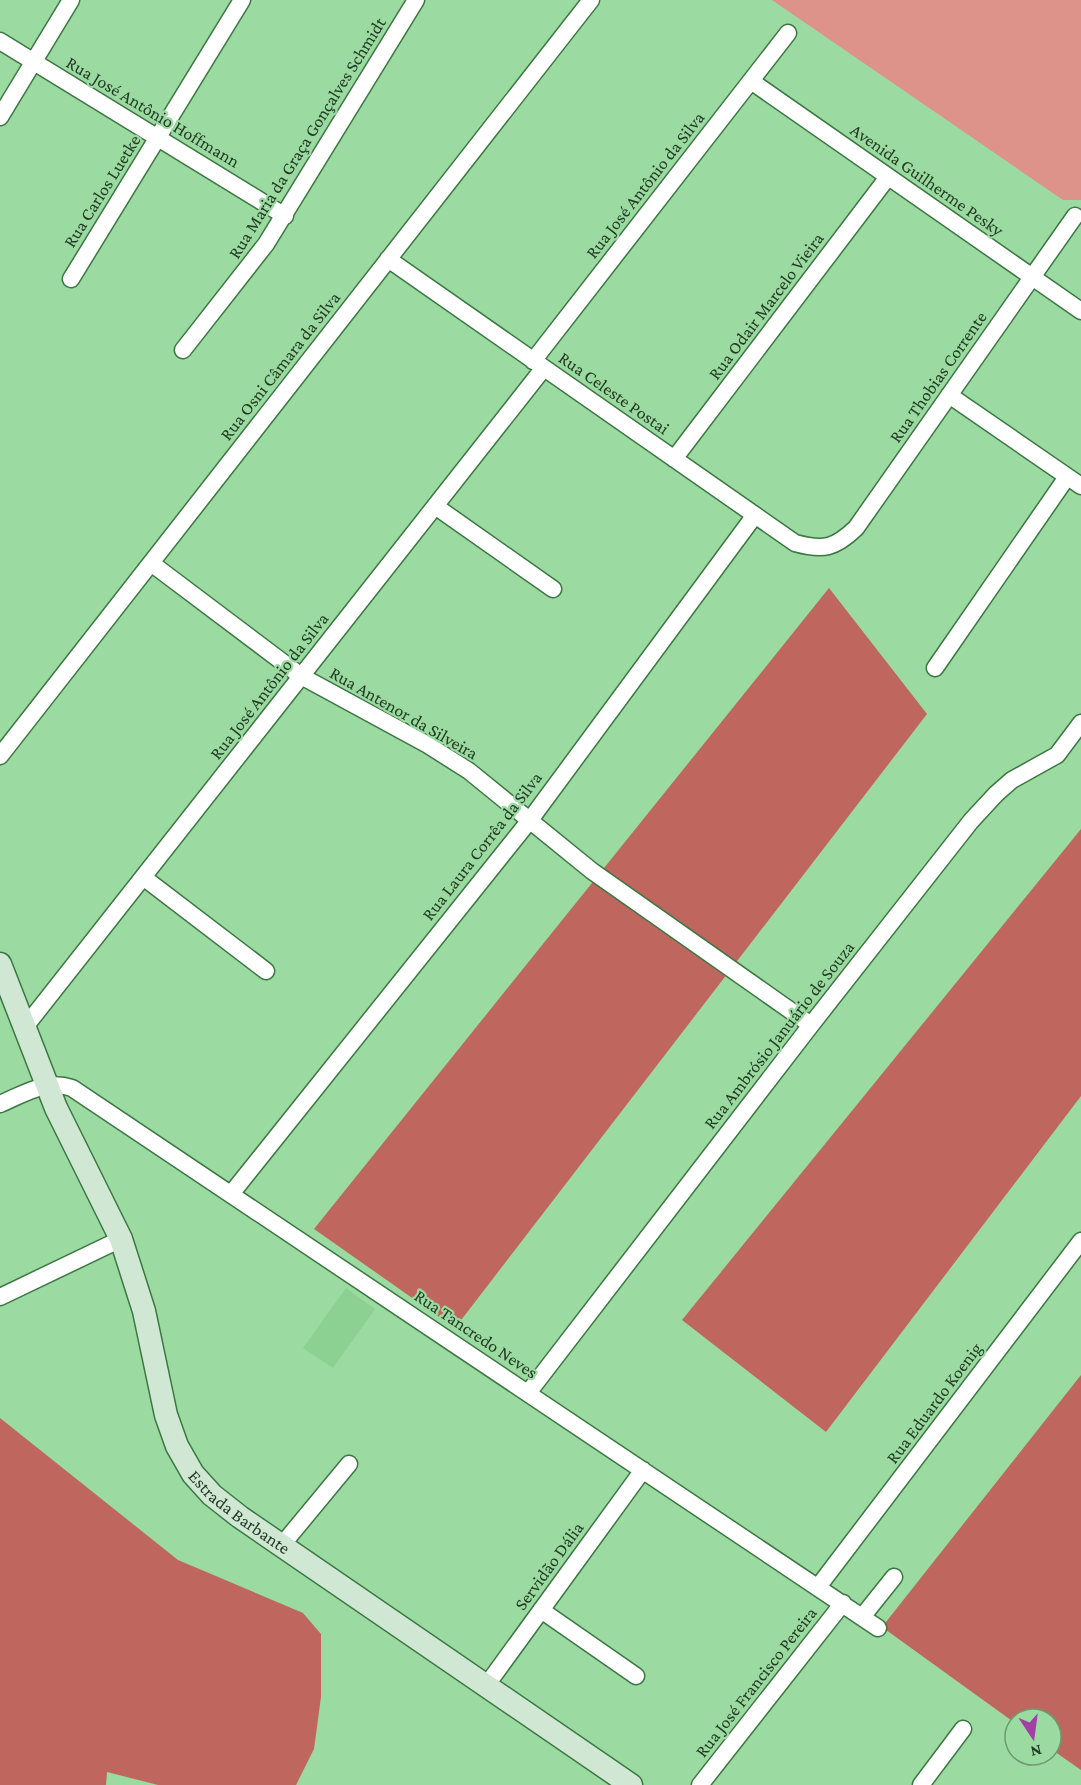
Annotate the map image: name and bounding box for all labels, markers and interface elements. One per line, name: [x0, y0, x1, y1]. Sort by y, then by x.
street label: Rua Maria da Graça Gonçalves Schmidt: [224, 13, 390, 262]
street label: Rua José Antônio Hoffmann: [63, 52, 244, 172]
street label: Rua José Antônio da Silva: [582, 108, 708, 262]
street label: Avenida Guilherme Pesky: [847, 120, 1008, 241]
street label: Rua Carlos Luetke: [59, 131, 145, 251]
street label: Rua Odair Marcelo Vieira: [704, 229, 828, 383]
street label: Rua Osni Câmara da Silva: [216, 288, 344, 444]
street label: Rua Thobias Corrente: [885, 308, 991, 446]
street label: Rua Celeste Postai: [555, 348, 673, 439]
street label: Rua José Antônio da Silva: [206, 609, 332, 763]
street label: Rua Antenor da Silveira: [327, 663, 481, 763]
street label: Rua Laura Corrêa da Silva: [418, 768, 546, 924]
street label: Rua Ambrósio Januário de Souza: [700, 937, 858, 1133]
street label: Rua Tancredo Neves: [411, 1285, 541, 1383]
street label: Rua Eduardo Koenig: [882, 1338, 986, 1467]
street label: Estrada Barbante: [184, 1466, 294, 1558]
street label: Servidão Dália: [510, 1518, 588, 1614]
street label: Rua José Francisco Pereira: [691, 1603, 821, 1761]
north arrow: [1003, 1707, 1063, 1767]
text: N: [1029, 1742, 1043, 1761]

